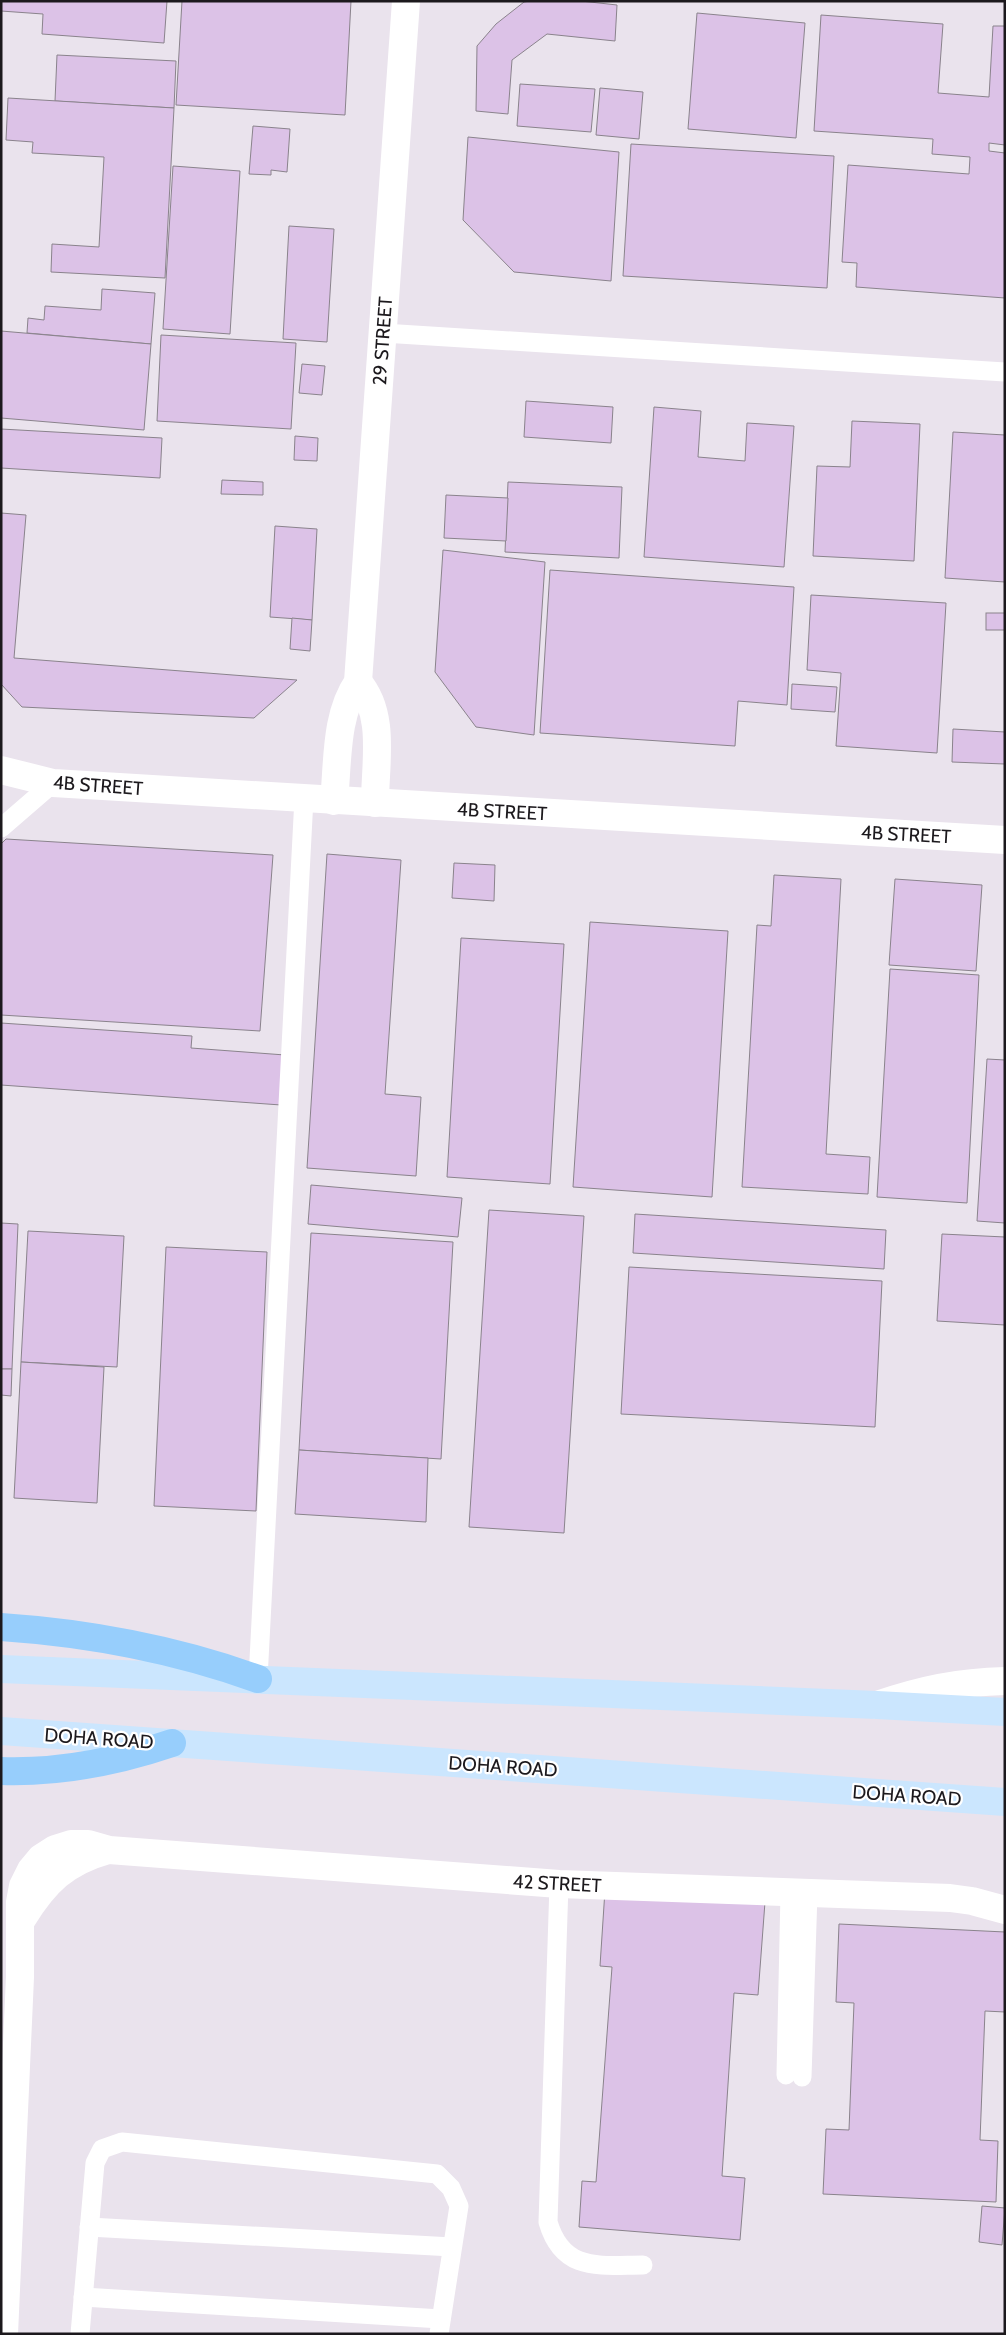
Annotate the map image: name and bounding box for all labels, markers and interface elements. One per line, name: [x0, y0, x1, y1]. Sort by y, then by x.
street label: 29 STREET: [368, 296, 397, 386]
street label: 4B STREET: [52, 771, 144, 800]
street label: 4B STREET: [456, 798, 548, 825]
street label: 4B STREET: [860, 821, 952, 848]
street label: DOHA ROAD: [44, 1723, 154, 1754]
street label: DOHA ROAD: [448, 1751, 558, 1782]
street label: DOHA ROAD: [852, 1780, 962, 1811]
street label: 42 STREET: [512, 1870, 602, 1897]

